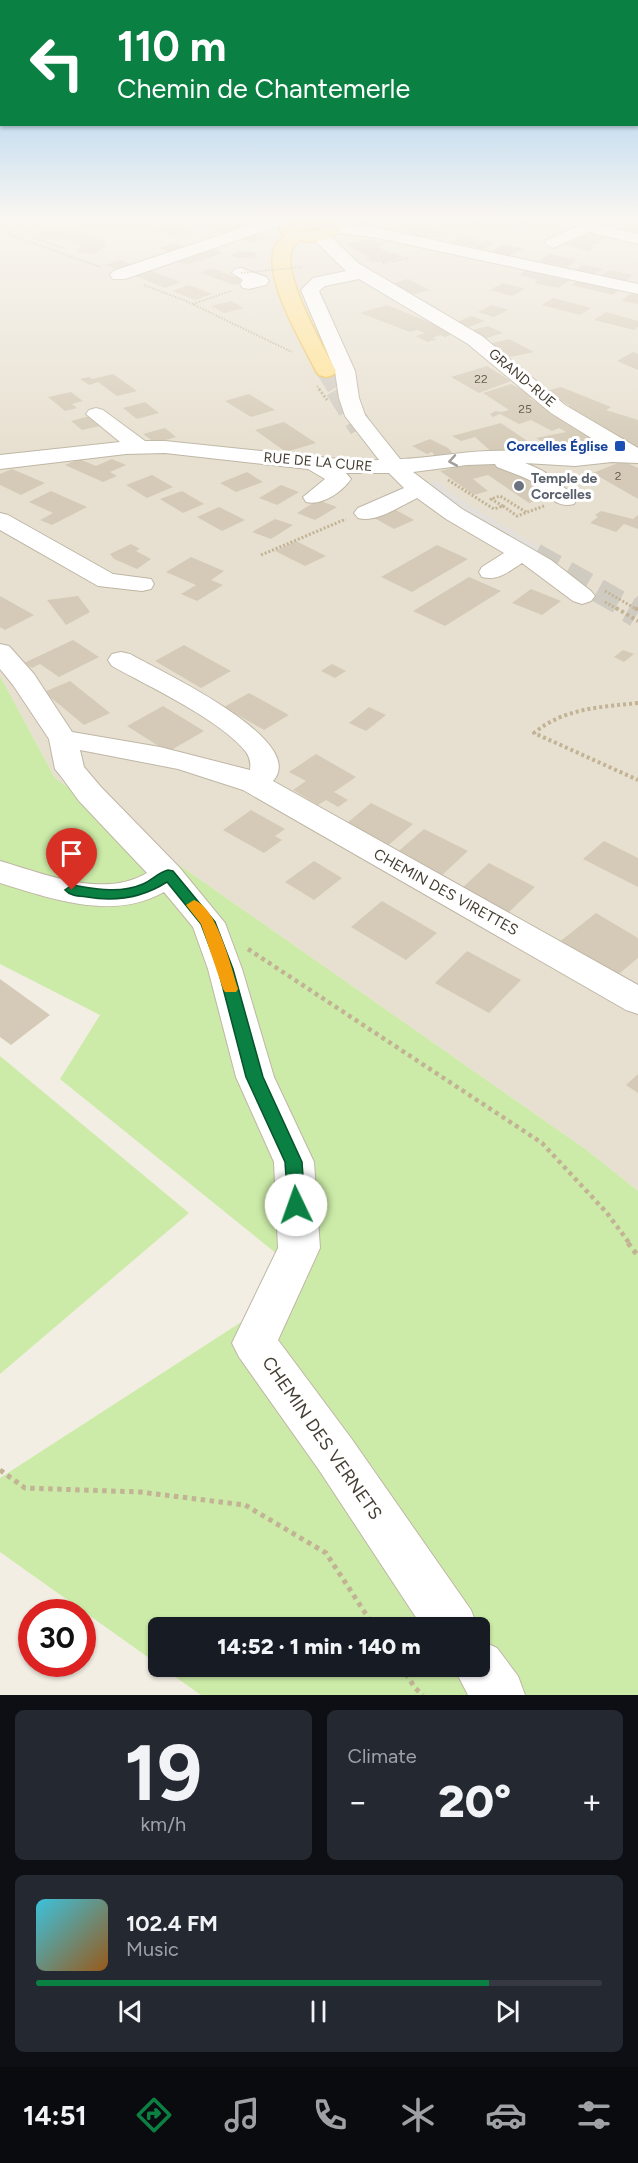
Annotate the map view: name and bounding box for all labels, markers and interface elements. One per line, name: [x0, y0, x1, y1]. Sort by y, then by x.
text: 110 m: [117, 21, 226, 72]
icon: left: [18, 24, 96, 102]
text: Chemin de Chantemerle: [117, 72, 410, 105]
street label: GRAND-RUE: [485, 345, 559, 411]
house number: 22: [474, 372, 488, 386]
house number: 25: [518, 402, 532, 416]
place label: Corcelles Église: [506, 438, 608, 455]
marker: Corcelles Église: [613, 439, 627, 453]
street label: RUE DE LA CURE: [263, 449, 373, 475]
one-way arrow: [449, 454, 458, 466]
house number: 2: [615, 469, 621, 483]
place label: Temple de Corcelles: [531, 470, 597, 503]
marker: Temple de Corcelles: [512, 479, 526, 493]
pin: [46, 828, 97, 890]
icon: arrive: [55, 837, 88, 870]
street label: CHEMIN DES VIRETTES: [371, 845, 521, 939]
position arrow: [264, 1173, 328, 1237]
street label: CHEMIN DES VERNETS: [257, 1352, 387, 1524]
speed limit sign: 30: [18, 1599, 96, 1677]
text: 14:52 · 1 min · 140 m: [217, 1633, 421, 1660]
text: 19: [124, 1726, 202, 1820]
text: Climate: [348, 1744, 417, 1768]
text: 20°: [438, 1774, 511, 1828]
text: −: [348, 1782, 368, 1821]
text: +: [581, 1782, 602, 1821]
text: km/h: [140, 1812, 186, 1836]
text: 102.4 FM: [126, 1910, 218, 1937]
text: Music: [126, 1937, 179, 1961]
icon: previous: [114, 1995, 147, 2028]
icon: pause: [302, 1995, 335, 2028]
icon: next: [491, 1995, 524, 2028]
icon: directions: [133, 2094, 175, 2136]
icon: music: [221, 2094, 263, 2136]
icon: phone: [309, 2094, 351, 2136]
icon: climate: [397, 2094, 439, 2136]
icon: car: [485, 2094, 527, 2136]
icon: filters: [573, 2094, 615, 2136]
text: 14:51: [23, 2099, 87, 2132]

